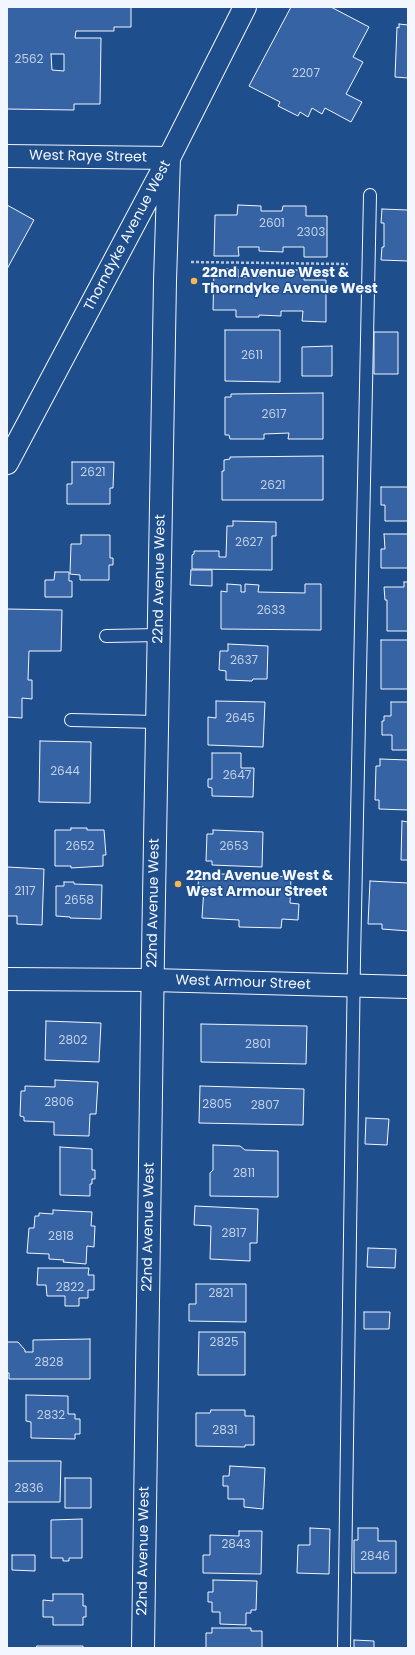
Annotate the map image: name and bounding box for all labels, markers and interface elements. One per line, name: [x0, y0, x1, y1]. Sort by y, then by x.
house number: 2562: [15, 53, 43, 67]
house number: 2207: [292, 67, 320, 81]
street label: West Raye Street: [29, 148, 147, 166]
street label: Thorndyke Avenue West: [81, 158, 175, 314]
house number: 2601: [259, 217, 285, 231]
house number: 2303: [297, 226, 325, 240]
place label: 22nd Avenue West & Thorndyke Avenue West: [202, 265, 378, 298]
marker: 22nd Avenue West & Thorndyke Avenue West: [189, 276, 199, 286]
house number: 2611: [241, 349, 263, 363]
house number: 2617: [262, 408, 286, 422]
house number: 2621: [80, 466, 106, 480]
house number: 2621: [260, 479, 286, 493]
street label: 22nd Avenue West: [150, 514, 170, 644]
house number: 2627: [235, 536, 263, 550]
house number: 2633: [257, 604, 285, 618]
house number: 2637: [230, 654, 258, 668]
house number: 2645: [225, 712, 255, 726]
house number: 2644: [50, 765, 80, 779]
house number: 2647: [223, 769, 251, 783]
street label: 22nd Avenue West: [144, 838, 164, 968]
house number: 2652: [66, 840, 94, 854]
house number: 2653: [219, 840, 249, 854]
place label: 22nd Avenue West & West Armour Street: [186, 868, 333, 900]
marker: 22nd Avenue West & West Armour Street: [173, 879, 183, 889]
house number: 2117: [14, 885, 36, 899]
house number: 2658: [64, 894, 94, 908]
street label: West Armour Street: [175, 972, 311, 994]
house number: 2802: [59, 1034, 87, 1048]
house number: 2801: [245, 1038, 271, 1052]
house number: 2806: [44, 1096, 74, 1110]
house number: 2805: [202, 1098, 232, 1112]
house number: 2807: [251, 1099, 279, 1113]
street label: 22nd Avenue West: [139, 1162, 159, 1292]
house number: 2811: [233, 1167, 255, 1181]
house number: 2817: [222, 1227, 246, 1241]
house number: 2818: [48, 1230, 74, 1244]
house number: 2822: [56, 1281, 84, 1295]
house number: 2821: [208, 1287, 234, 1301]
house number: 2825: [210, 1336, 238, 1350]
house number: 2828: [35, 1356, 63, 1370]
house number: 2832: [37, 1409, 65, 1423]
house number: 2831: [212, 1424, 238, 1438]
house number: 2836: [14, 1482, 44, 1496]
street label: 22nd Avenue West: [134, 1486, 154, 1616]
house number: 2843: [221, 1538, 251, 1552]
house number: 2846: [360, 1550, 390, 1564]

